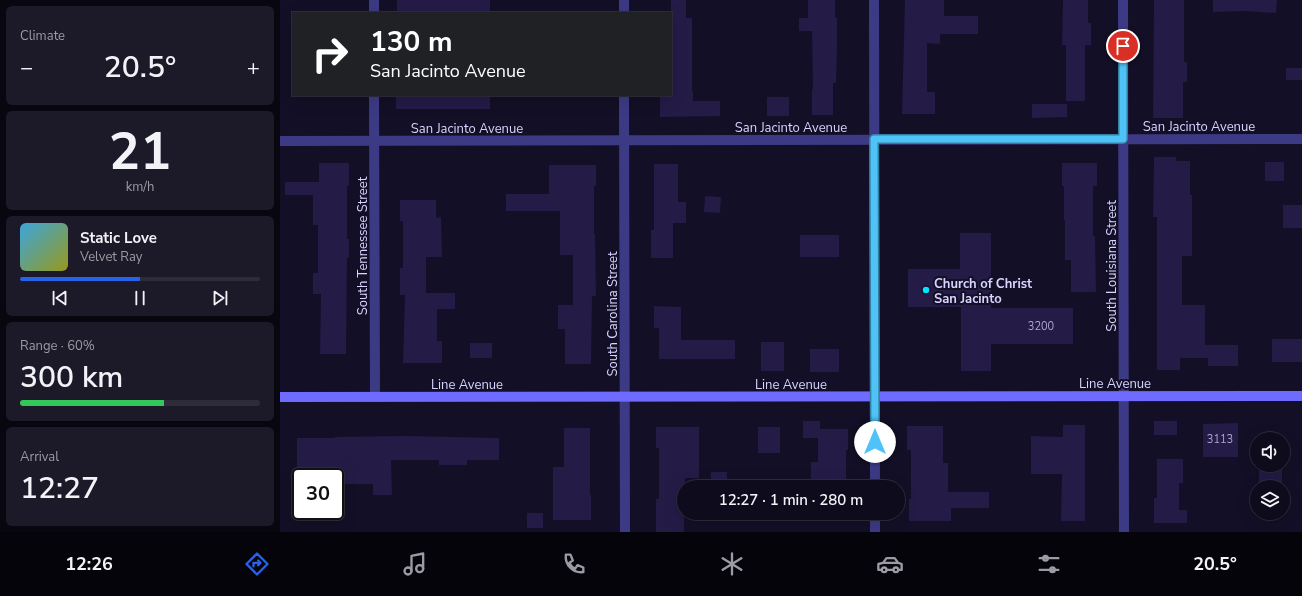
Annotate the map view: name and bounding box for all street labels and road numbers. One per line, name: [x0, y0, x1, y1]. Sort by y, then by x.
street label: San Jacinto Avenue: [1143, 118, 1255, 136]
street label: San Jacinto Avenue: [735, 119, 847, 137]
street label: San Jacinto Avenue: [411, 120, 523, 138]
street label: South Tennessee Street: [354, 176, 372, 315]
street label: South Louisiana Street: [1103, 200, 1121, 332]
street label: South Carolina Street: [604, 251, 622, 376]
street label: Line Avenue: [1079, 375, 1151, 393]
street label: Line Avenue: [431, 376, 503, 394]
street label: Line Avenue: [755, 376, 827, 394]

